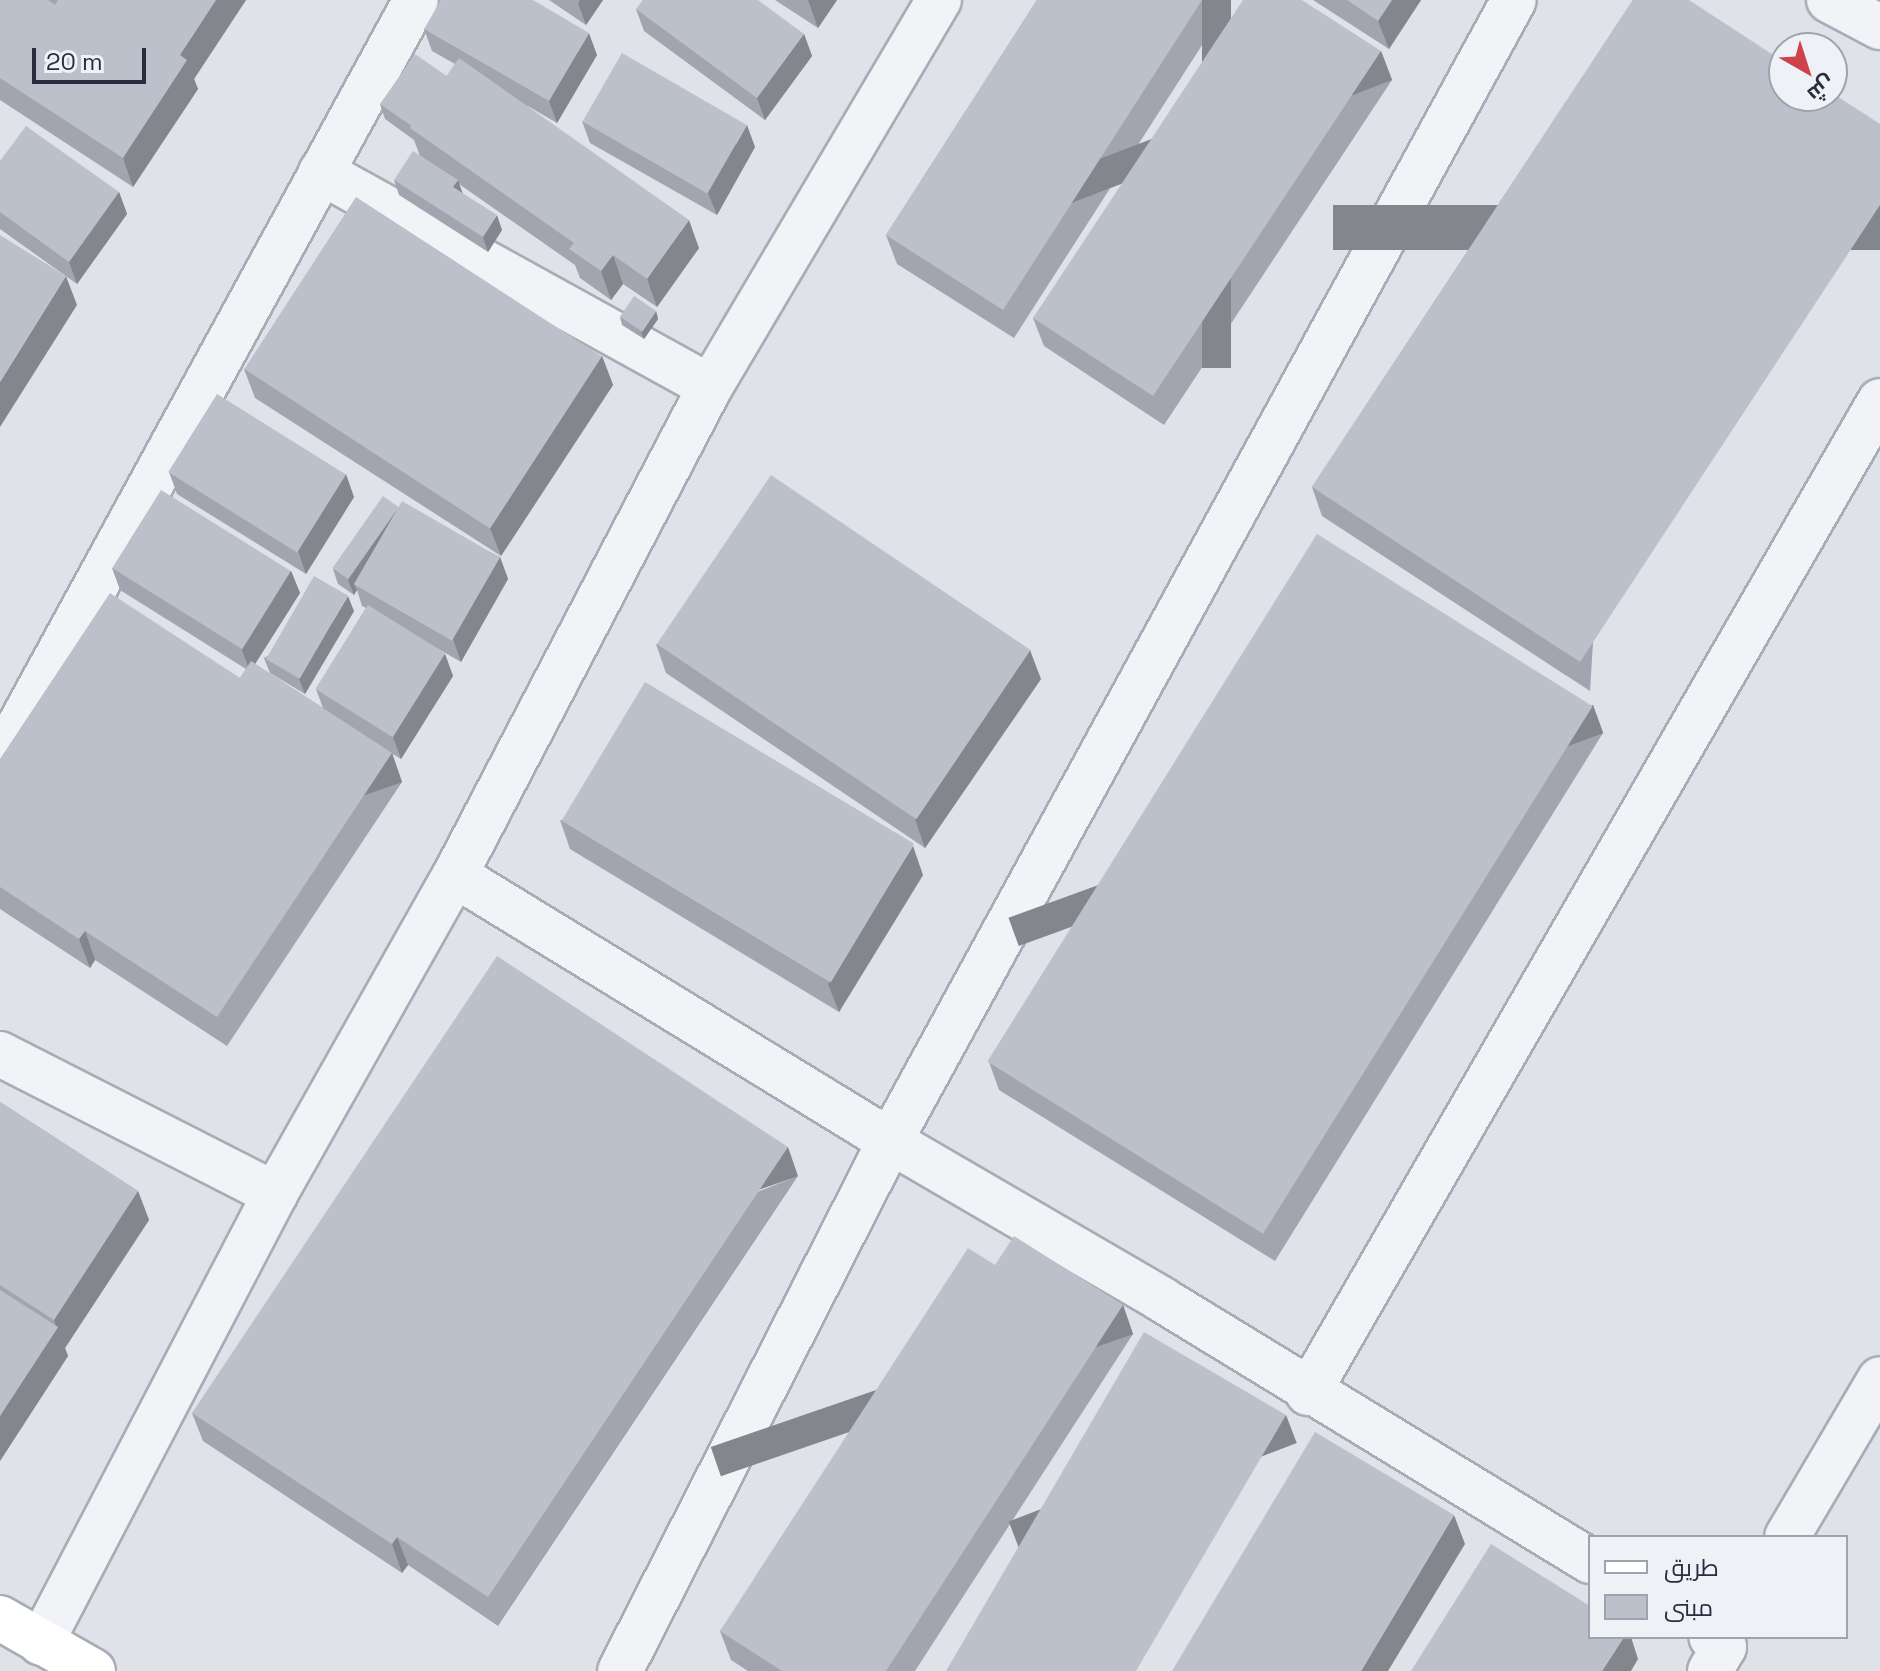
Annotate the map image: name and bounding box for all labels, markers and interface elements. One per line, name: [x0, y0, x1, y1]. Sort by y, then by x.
scale bar: [36, 32, 150, 82]
north arrow: [1768, 32, 1848, 112]
text: 20 m: [46, 46, 103, 77]
text: ش: [1802, 69, 1842, 109]
legend: [1588, 1535, 1848, 1639]
text: طريق: [1664, 1552, 1719, 1583]
text: مبنى: [1664, 1592, 1713, 1623]

